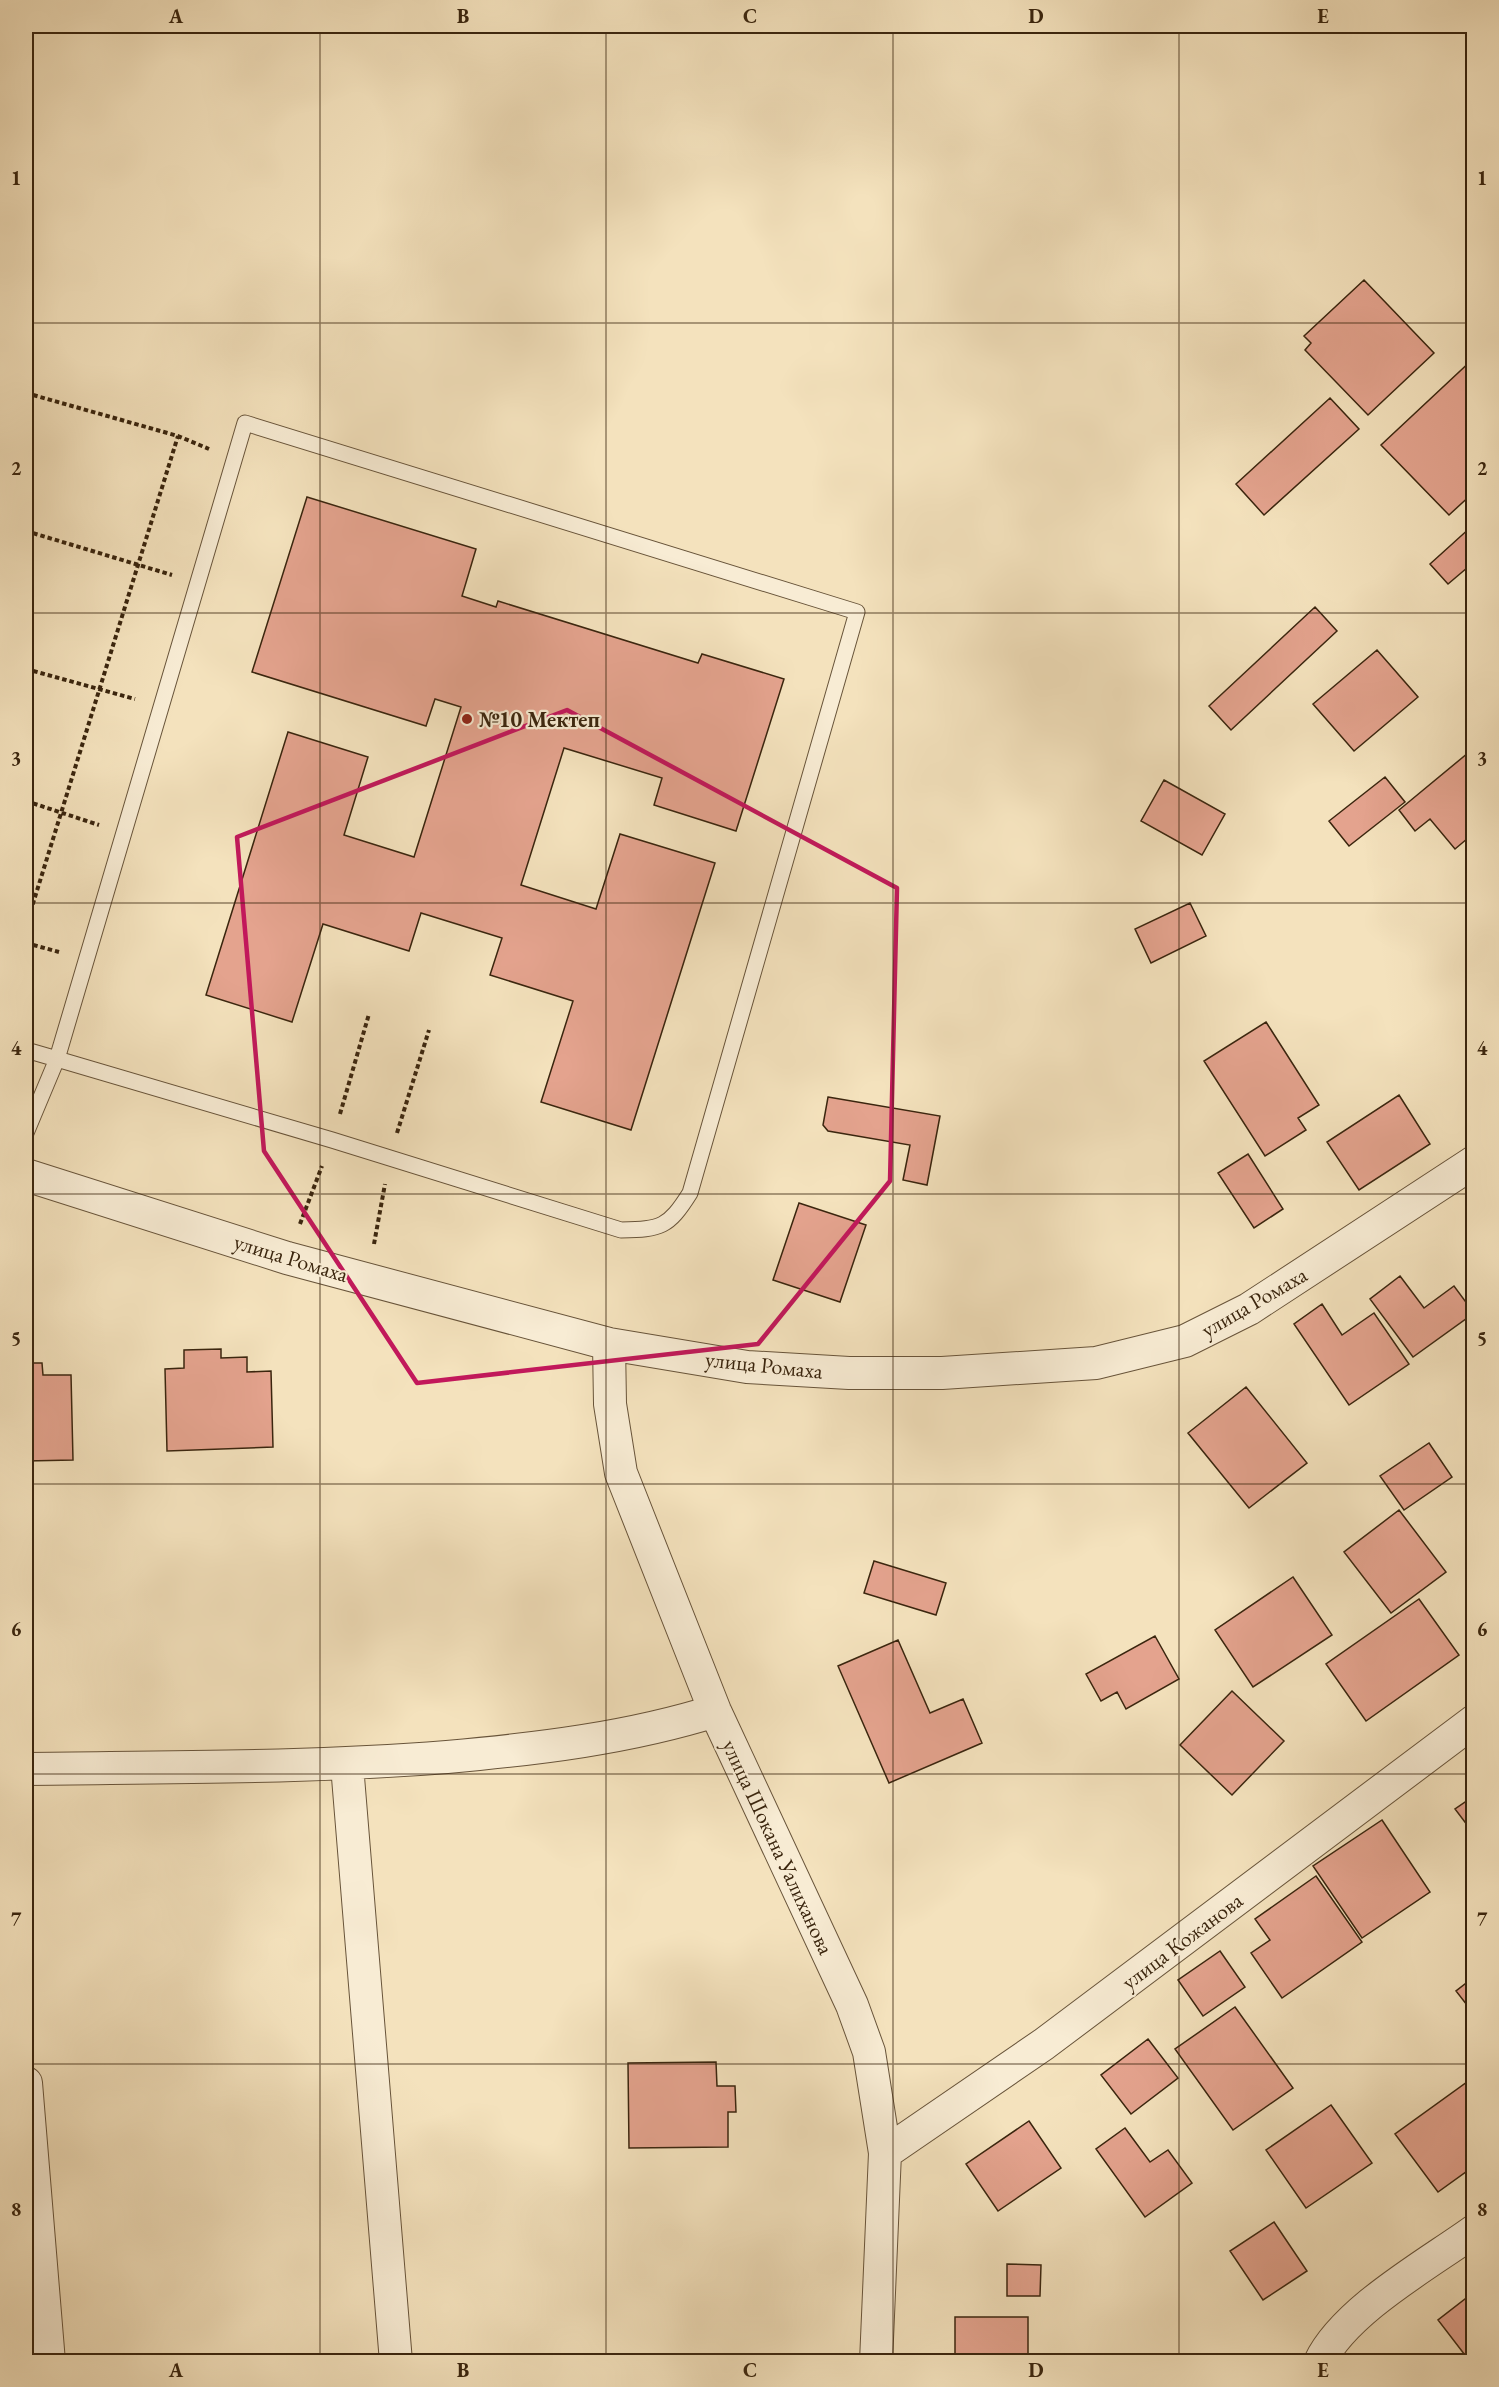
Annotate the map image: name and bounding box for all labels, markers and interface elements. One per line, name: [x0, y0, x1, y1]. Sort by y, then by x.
text: A: [168, 3, 184, 29]
text: B: [457, 3, 469, 29]
text: C: [743, 3, 757, 29]
text: D: [1028, 3, 1044, 29]
text: E: [1317, 3, 1329, 29]
text: 1: [11, 165, 21, 191]
text: 1: [1477, 165, 1487, 191]
text: 2: [11, 455, 22, 481]
text: 2: [1477, 455, 1488, 481]
place label: №10 Мектеп: [479, 705, 600, 734]
marker: №10 Мектеп: [460, 712, 474, 726]
text: 3: [11, 745, 21, 771]
text: 3: [1477, 745, 1487, 771]
text: 4: [11, 1035, 22, 1061]
text: 4: [1477, 1035, 1488, 1061]
street label: улица Ромаха: [230, 1227, 352, 1289]
street label: улица Ромаха: [1196, 1260, 1313, 1344]
text: 5: [11, 1325, 21, 1351]
text: 5: [1477, 1325, 1487, 1351]
street label: улица Ромаха: [704, 1344, 824, 1386]
text: 6: [11, 1616, 22, 1642]
text: 6: [1477, 1616, 1488, 1642]
street label: улица Шокана Уалиханова: [715, 1735, 841, 1959]
street label: улица Кожанова: [1116, 1886, 1249, 1996]
text: 7: [11, 1906, 22, 1932]
text: 7: [1477, 1906, 1488, 1932]
text: 8: [11, 2196, 21, 2222]
text: 8: [1477, 2196, 1487, 2222]
text: A: [168, 2357, 184, 2383]
text: B: [457, 2357, 469, 2383]
text: C: [743, 2357, 757, 2383]
text: D: [1028, 2357, 1044, 2383]
text: E: [1317, 2357, 1329, 2383]

